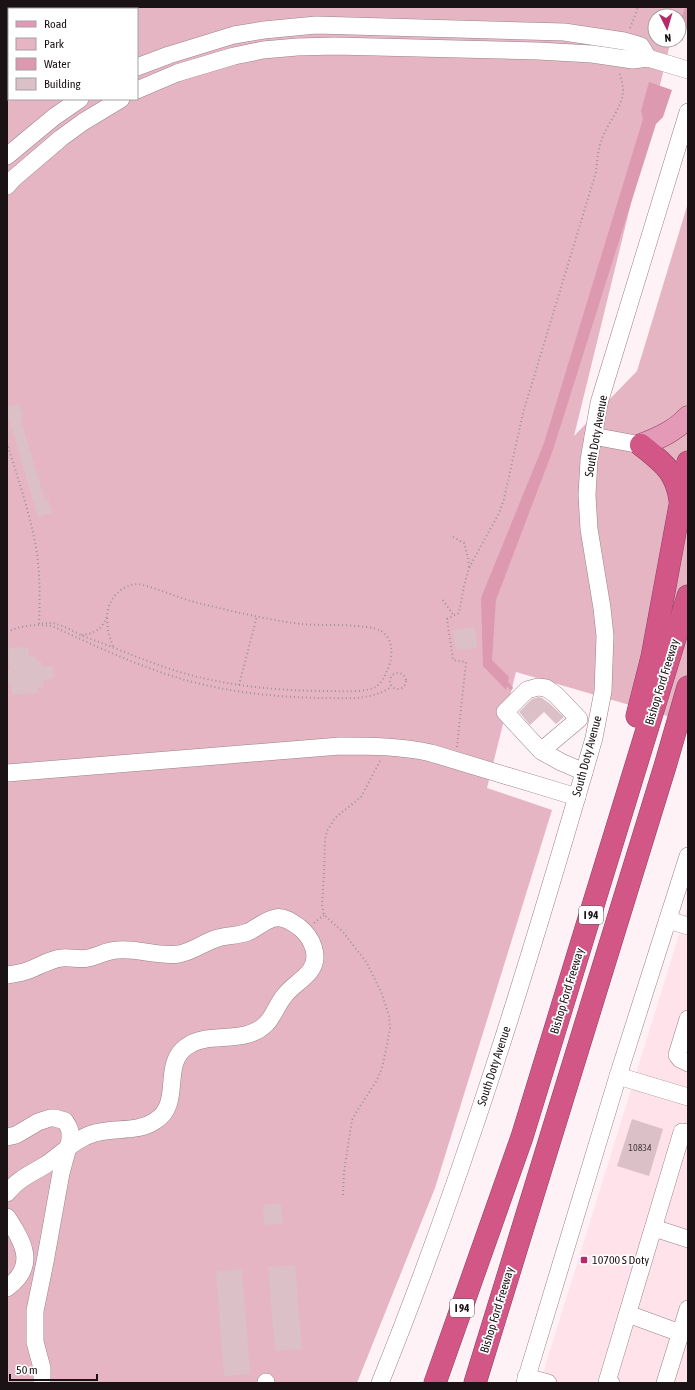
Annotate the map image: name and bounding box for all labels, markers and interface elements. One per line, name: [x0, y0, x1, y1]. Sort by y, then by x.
legend: [8, 8, 138, 100]
north arrow: [647, 8, 687, 48]
text: Road: [44, 17, 67, 31]
text: N: [664, 32, 672, 44]
text: Park: [44, 37, 65, 51]
text: Water: [44, 57, 71, 71]
text: Building: [44, 77, 82, 91]
street label: South Doty Avenue: [582, 394, 610, 478]
street label: Bishop Ford Freeway: [642, 637, 682, 727]
street label: South Doty Avenue: [569, 714, 605, 798]
road number: I 94: [579, 906, 603, 924]
street label: Bishop Ford Freeway: [547, 946, 587, 1036]
street label: South Doty Avenue: [475, 1024, 513, 1108]
house number: 10834: [628, 1142, 652, 1153]
place label: 10700 S Doty: [592, 1253, 649, 1267]
marker: 10700 S Doty: [579, 1255, 589, 1265]
street label: Bishop Ford Freeway: [477, 1265, 517, 1355]
road number: I 94: [450, 1299, 474, 1317]
scale bar: [10, 1356, 97, 1382]
text: 50 m: [16, 1363, 38, 1377]

